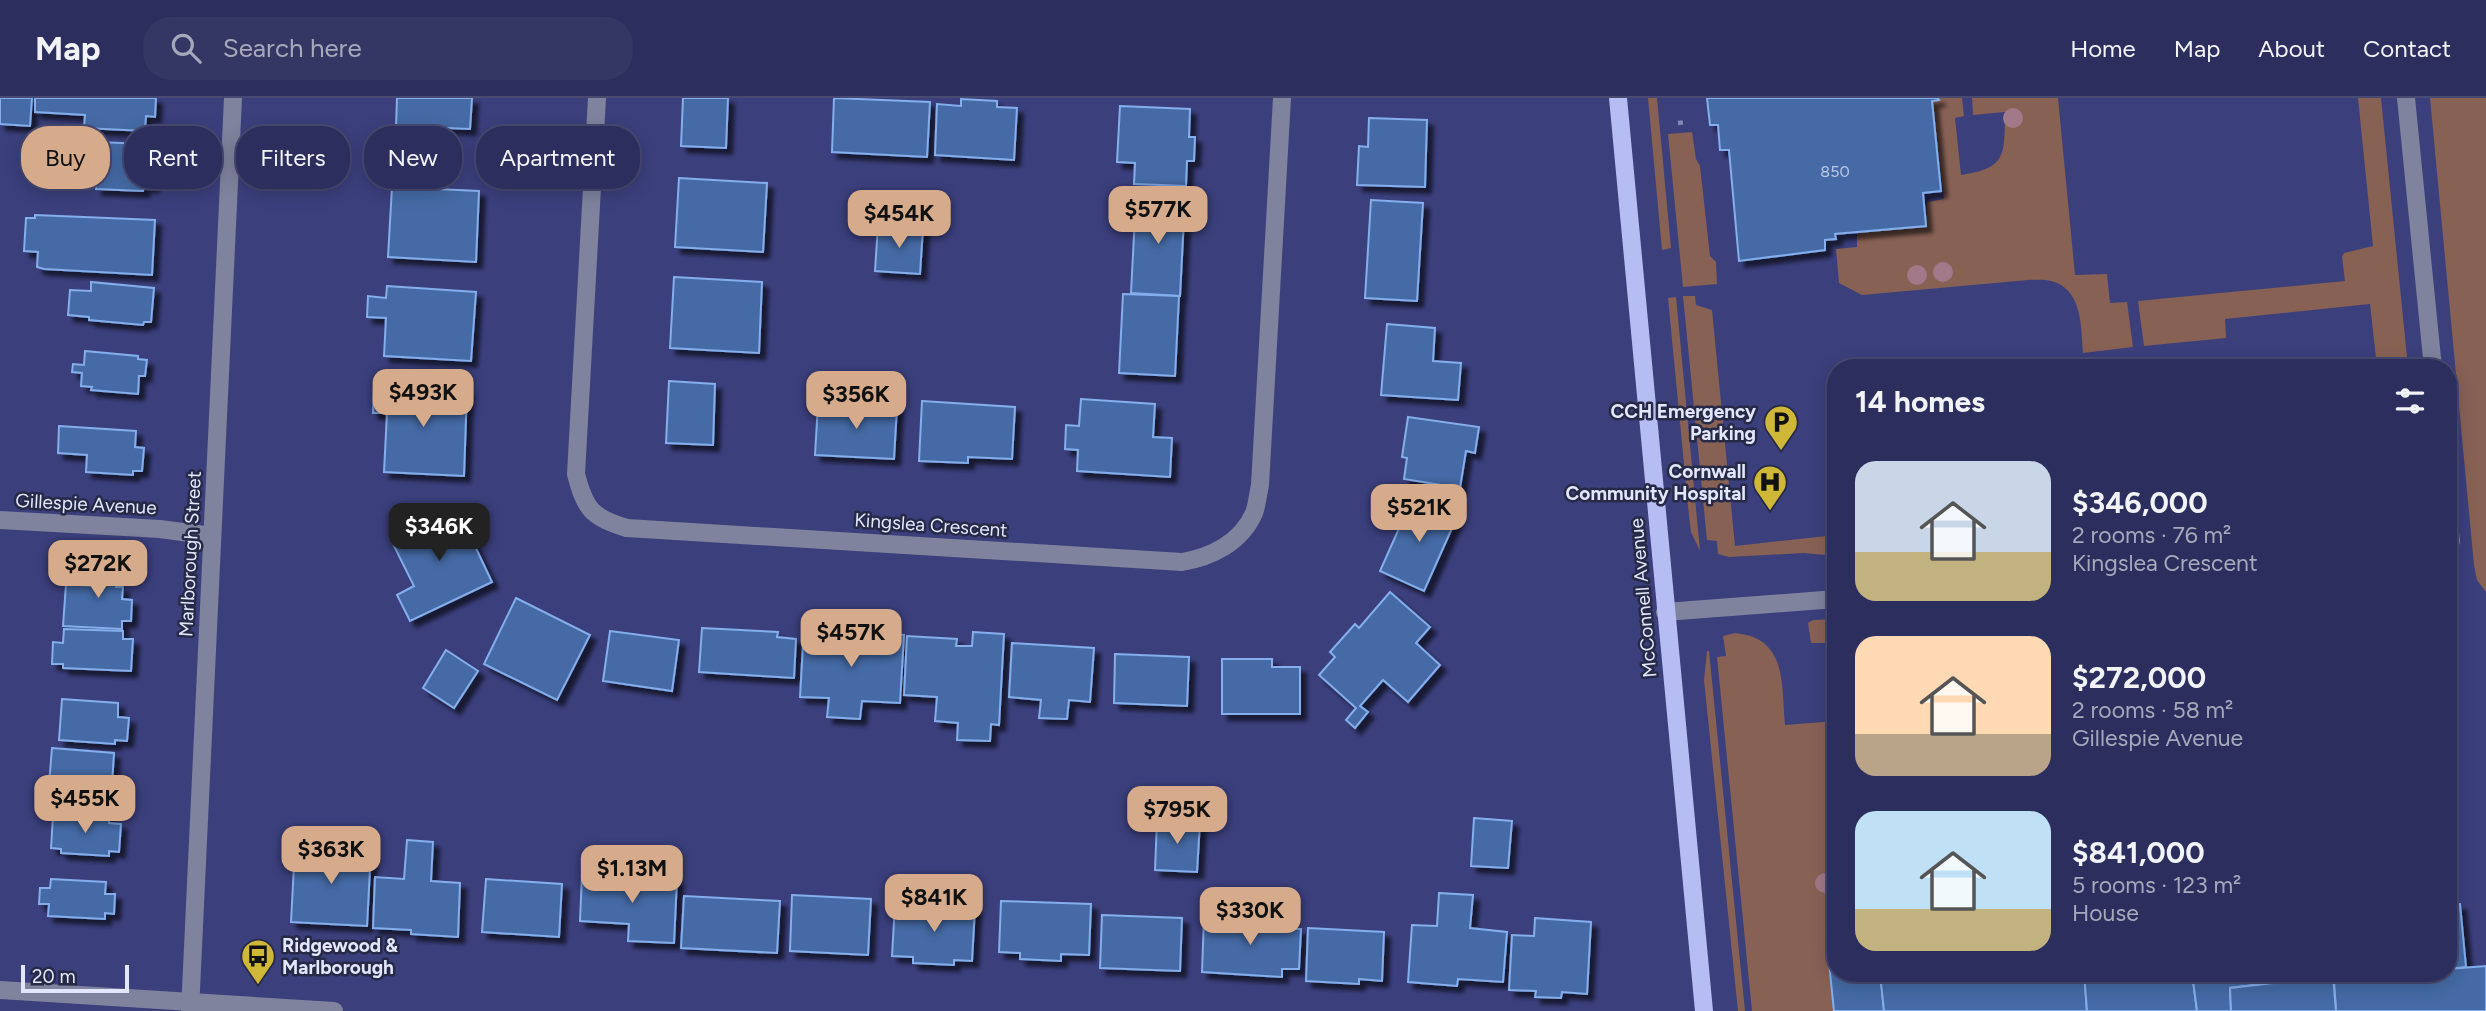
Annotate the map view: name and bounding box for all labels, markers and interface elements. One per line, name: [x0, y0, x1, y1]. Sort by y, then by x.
search box: [143, 17, 633, 80]
text: Map: [35, 29, 101, 68]
icon: search: [167, 29, 205, 67]
text: Search here: [223, 32, 362, 64]
text: Home: [2070, 34, 2136, 63]
text: Map: [2174, 34, 2220, 63]
text: About: [2258, 34, 2325, 63]
text: Contact: [2363, 34, 2451, 63]
chip: Buy: [21, 126, 110, 189]
chip: Rent: [124, 126, 222, 189]
chip: Filters: [236, 126, 350, 189]
chip: New: [364, 126, 462, 189]
chip: Apartment: [476, 126, 640, 189]
house number: 850: [1820, 162, 1850, 181]
pin: $577K: [1109, 186, 1207, 246]
pin: $454K: [850, 190, 948, 250]
text: $577K: [1125, 195, 1192, 223]
text: $454K: [864, 199, 934, 227]
pin: $493K: [374, 370, 472, 429]
pin: $356K: [807, 372, 905, 431]
text: $493K: [389, 378, 457, 406]
text: $356K: [822, 380, 890, 408]
icon: filters: [2391, 382, 2429, 420]
text: 14 homes: [1855, 383, 1985, 420]
place label: CCH Emergency Parking: [1611, 400, 1756, 445]
parking icon: CCH Emergency Parking: [1762, 403, 1800, 452]
place label: Cornwall Community Hospital: [1566, 460, 1746, 505]
hospital icon: Cornwall Community Hospital: [1751, 463, 1789, 512]
street label: Marlborough Street: [174, 470, 206, 638]
pin: $521K: [1370, 484, 1468, 544]
text: $346,000: [2072, 484, 2208, 521]
street label: Gillespie Avenue: [15, 489, 157, 519]
icon: home: [1911, 489, 1995, 573]
text: $521K: [1387, 493, 1451, 521]
pin: $346K: [390, 504, 488, 563]
street label: Kingslea Crescent: [854, 508, 1008, 542]
text: $346K: [405, 512, 473, 540]
street label: McConnell Avenue: [1625, 517, 1661, 679]
text: 2 rooms · 76 m²: [2072, 521, 2231, 549]
pin: $272K: [49, 540, 147, 600]
text: $272K: [64, 549, 132, 577]
text: Kingslea Crescent: [2072, 549, 2258, 577]
pin: $457K: [802, 610, 900, 669]
text: $457K: [817, 618, 885, 646]
text: $272,000: [2072, 659, 2206, 696]
icon: home: [1911, 664, 1995, 748]
text: 2 rooms · 58 m²: [2072, 696, 2233, 724]
text: Gillespie Avenue: [2072, 724, 2243, 752]
pin: $455K: [36, 776, 134, 835]
text: $455K: [50, 784, 120, 812]
pin: $795K: [1128, 786, 1226, 846]
text: $795K: [1143, 795, 1211, 823]
pin: $363K: [282, 826, 380, 886]
text: $841,000: [2072, 834, 2205, 871]
text: $363K: [298, 835, 364, 863]
icon: home: [1911, 839, 1995, 923]
pin: $1.13M: [575, 846, 689, 905]
text: $1.13M: [597, 854, 667, 882]
text: 5 rooms · 123 m²: [2072, 871, 2241, 899]
pin: $841K: [885, 874, 983, 934]
text: $841K: [901, 883, 967, 911]
pin: $330K: [1201, 888, 1299, 947]
text: $330K: [1216, 896, 1284, 924]
text: House: [2072, 899, 2139, 927]
place label: Ridgewood & Marlborough: [282, 934, 399, 979]
bus stop icon: Ridgewood & Marlborough: [239, 937, 277, 986]
scale bar: [21, 962, 130, 994]
text: 20 m: [32, 965, 76, 988]

